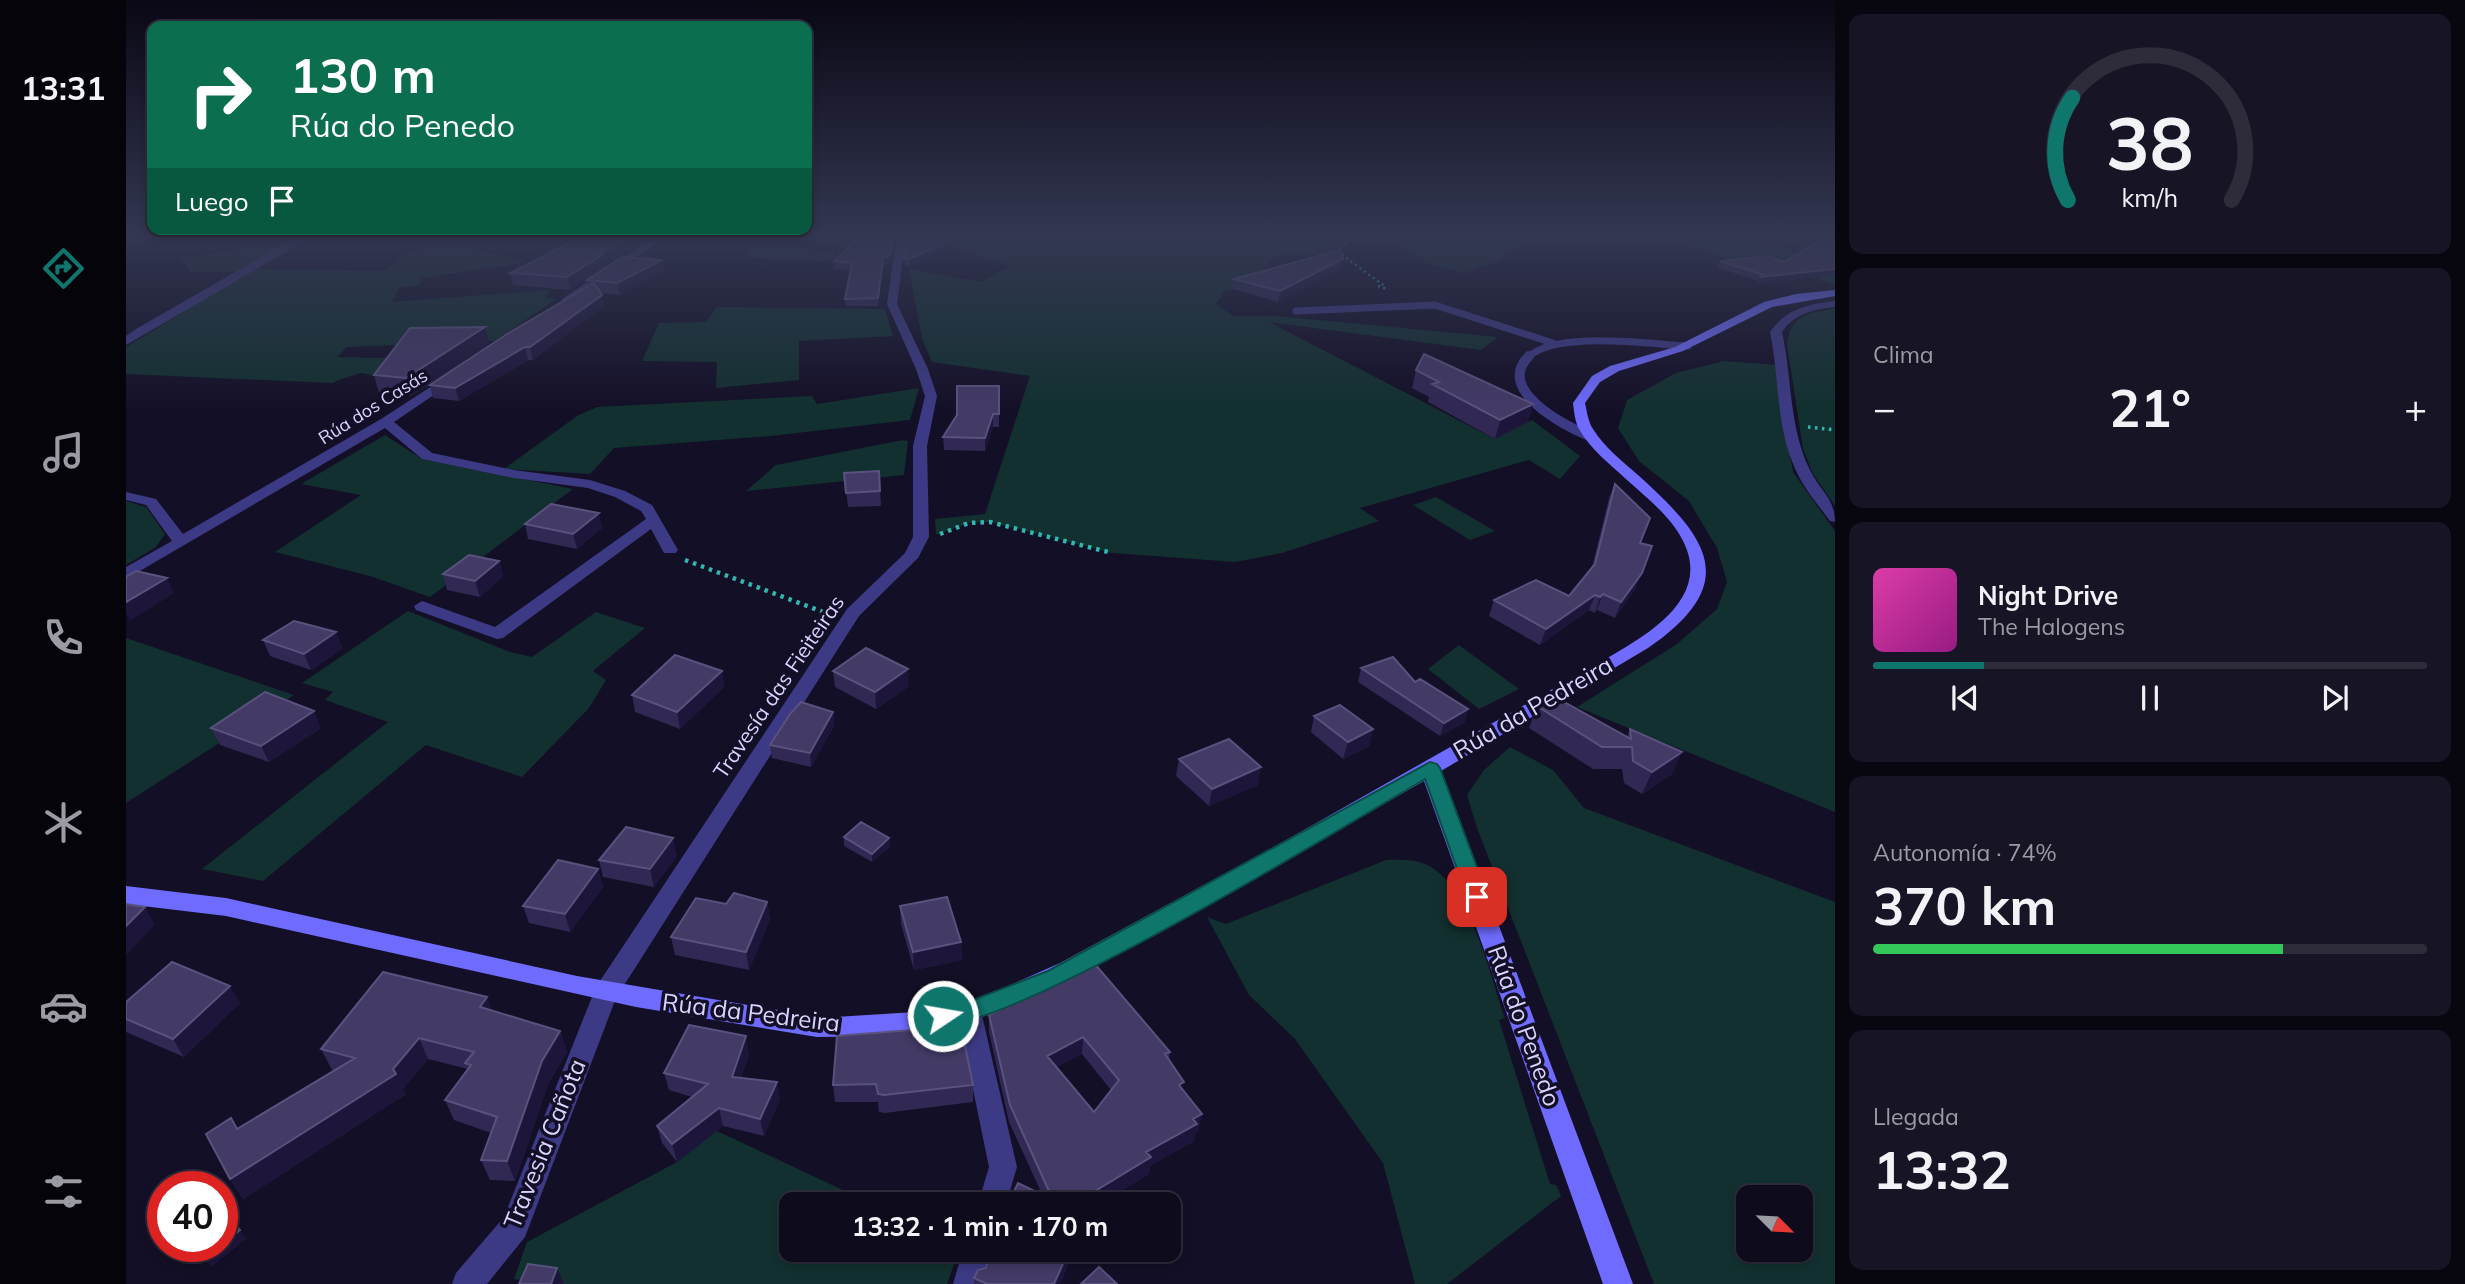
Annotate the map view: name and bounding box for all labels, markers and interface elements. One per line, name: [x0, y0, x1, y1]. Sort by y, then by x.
text: 130 m: [290, 44, 436, 105]
icon: right: [175, 49, 266, 140]
text: 13:31: [21, 68, 105, 108]
text: 38: [2106, 97, 2194, 188]
text: Rúa do Penedo: [290, 105, 515, 145]
icon: arrive: [263, 182, 301, 220]
text: km/h: [2122, 182, 2178, 213]
text: Luego: [175, 185, 249, 218]
icon: directions: [39, 244, 88, 293]
text: Clima: [1873, 340, 1934, 369]
street label: Rúa dos Casás: [314, 364, 432, 449]
text: 21°: [2109, 375, 2191, 440]
text: −: [1873, 384, 1896, 432]
text: +: [2404, 384, 2427, 432]
icon: music: [39, 428, 88, 477]
text: Night Drive: [1978, 579, 2118, 612]
street label: Travesía das Fieiteiras: [707, 590, 849, 783]
text: The Halogens: [1978, 612, 2125, 641]
icon: phone: [39, 613, 88, 662]
street label: Rúa da Pedreira: [1447, 649, 1618, 765]
icon: previous: [1946, 679, 1984, 717]
icon: pause: [2131, 679, 2169, 717]
icon: next: [2316, 679, 2354, 717]
icon: climate: [39, 798, 88, 847]
text: Autonomía · 74%: [1873, 838, 2057, 867]
pin: [1447, 867, 1507, 927]
text: 370 km: [1873, 873, 2056, 938]
icon: arrive: [1458, 878, 1496, 916]
street label: Rúa do Penedo: [1482, 941, 1568, 1110]
position arrow: [906, 979, 980, 1053]
icon: car: [39, 982, 88, 1031]
street label: Rúa da Pedreira: [660, 986, 842, 1038]
street label: Travesia Cañota: [496, 1054, 592, 1233]
text: Llegada: [1873, 1102, 1959, 1131]
text: 13:32: [1873, 1137, 2011, 1202]
icon: filters: [39, 1167, 88, 1216]
speed limit sign: 40: [147, 1171, 238, 1262]
north arrow: [1736, 1185, 1813, 1262]
map controls: [1736, 1185, 1813, 1262]
text: 13:32 · 1 min · 170 m: [852, 1210, 1108, 1243]

